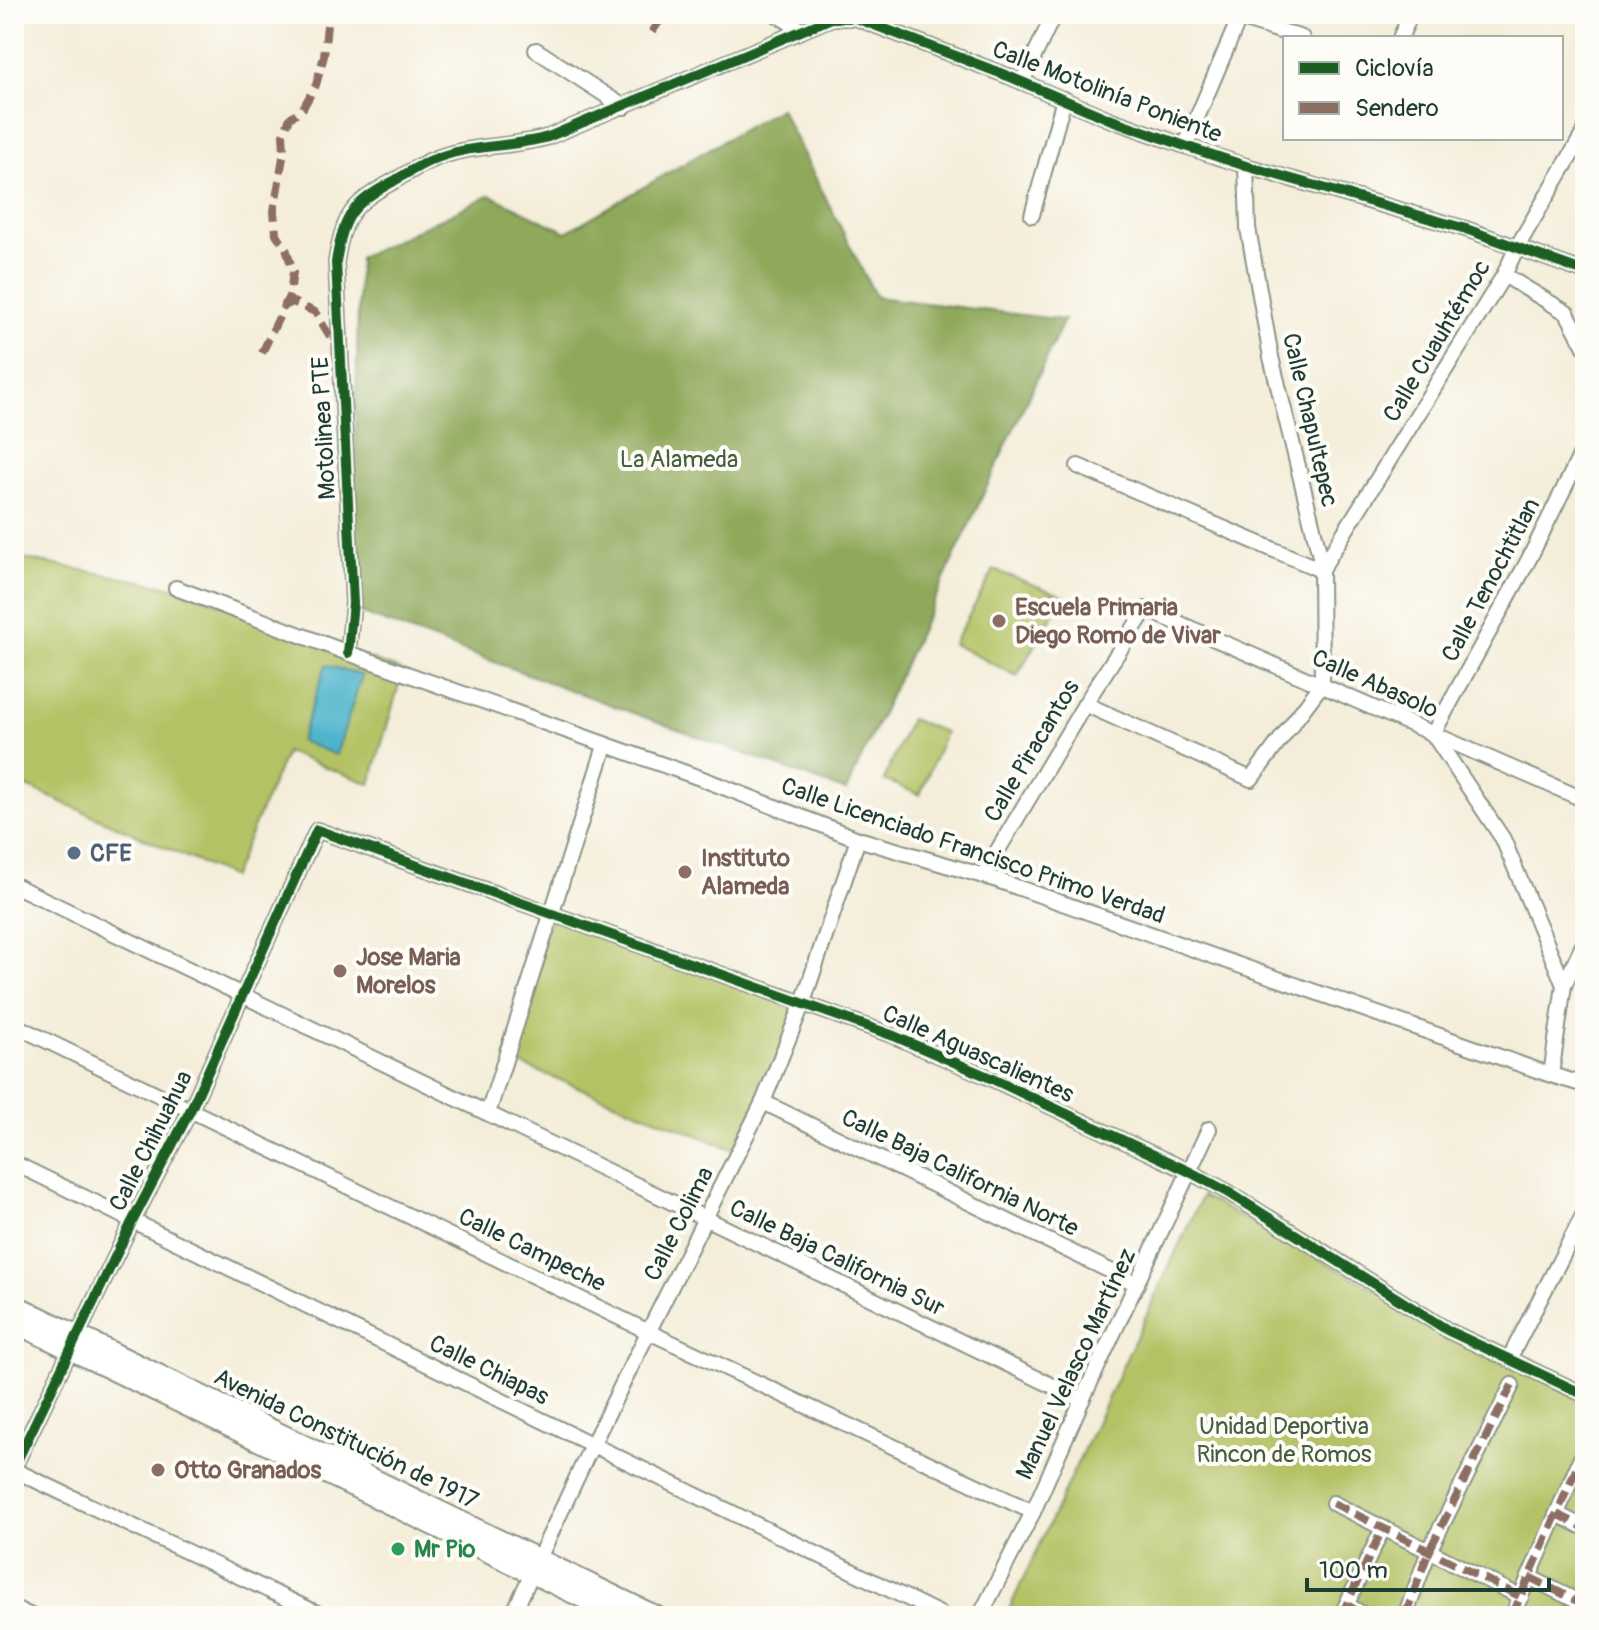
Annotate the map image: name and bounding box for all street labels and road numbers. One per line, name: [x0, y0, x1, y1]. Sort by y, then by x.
street label: Calle Motolinía Poniente: [988, 35, 1226, 149]
street label: Calle Cuauhtémoc: [1377, 255, 1497, 427]
street label: Calle Chapultepec: [1276, 330, 1344, 510]
street label: Motolinea PTE: [306, 356, 342, 500]
street label: Calle Tenochtitlan: [1436, 493, 1546, 667]
street label: Calle Abasolo: [1307, 643, 1443, 725]
street label: Calle Piracantos: [978, 674, 1086, 827]
street label: Calle Licenciado Francisco Primo Verdad: [777, 771, 1169, 931]
street label: Calle Aguascalientes: [878, 999, 1078, 1109]
street label: Calle Chihuahua: [103, 1066, 199, 1216]
street label: Calle Baja California Norte: [837, 1103, 1083, 1243]
street label: Calle Colima: [638, 1162, 720, 1286]
street label: Calle Baja California Sur: [725, 1193, 950, 1323]
street label: Calle Campeche: [454, 1202, 610, 1298]
street label: Manuel Velasco Martínez: [1010, 1244, 1142, 1484]
street label: Calle Chiapas: [424, 1329, 554, 1412]
street label: Avenida Constitución de 1917: [209, 1362, 483, 1516]

